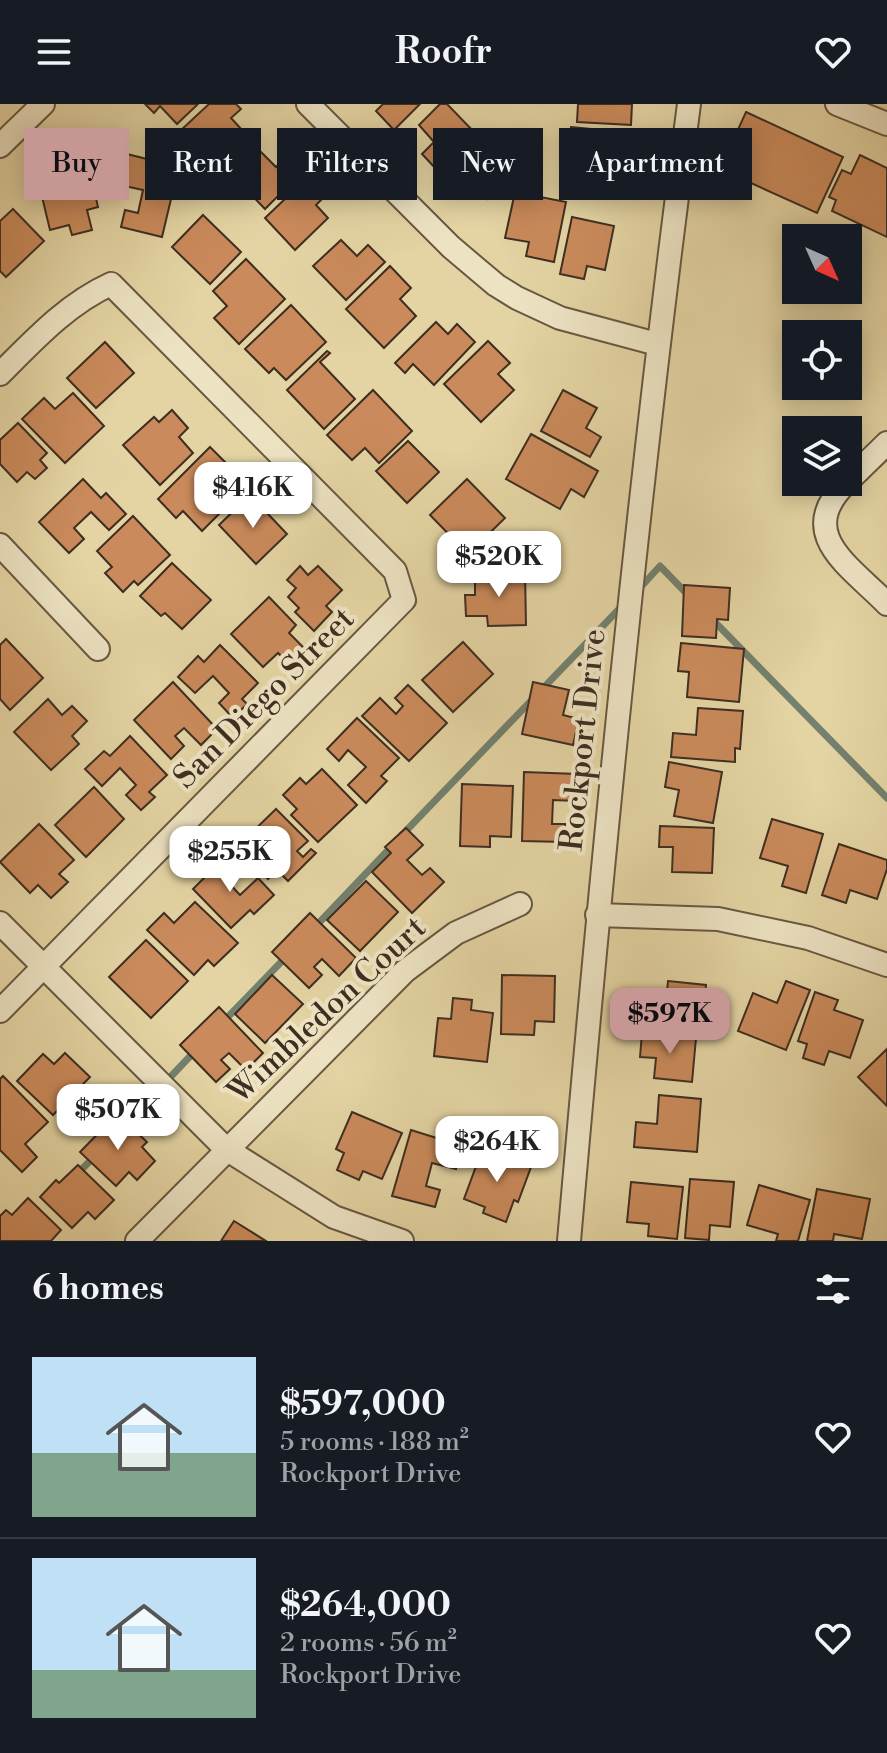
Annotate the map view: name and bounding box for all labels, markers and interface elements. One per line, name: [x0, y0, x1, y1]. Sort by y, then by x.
icon: menu: [32, 30, 76, 74]
text: Roofr: [395, 30, 492, 75]
icon: heart: [811, 30, 855, 74]
chip: Buy: [24, 128, 129, 200]
chip: Rent: [145, 128, 261, 200]
chip: Filters: [277, 128, 417, 200]
chip: New: [433, 128, 543, 200]
chip: Apartment: [559, 128, 752, 200]
north arrow: [782, 224, 862, 304]
map controls: [782, 224, 862, 496]
button: locate: [782, 320, 862, 400]
button: layers: [782, 416, 862, 496]
pin: $416K: [197, 462, 309, 530]
text: $416K: [212, 472, 294, 504]
pin: $520K: [443, 531, 555, 599]
text: $520K: [455, 541, 543, 573]
street label: San Diego Street: [165, 599, 363, 797]
street label: Rockport Drive: [551, 627, 615, 853]
pin: $255K: [174, 826, 286, 894]
text: $255K: [187, 836, 273, 868]
street label: Wimbledon Court: [219, 908, 434, 1113]
pin: $597K: [614, 988, 726, 1056]
text: $597K: [628, 998, 712, 1030]
pin: $507K: [62, 1084, 174, 1152]
text: $507K: [75, 1094, 161, 1126]
pin: $264K: [441, 1116, 553, 1184]
text: $264K: [453, 1126, 541, 1158]
icon: filters: [811, 1267, 855, 1311]
text: 6 homes: [32, 1268, 164, 1310]
text: $597,000: [280, 1384, 446, 1426]
icon: home: [96, 1389, 192, 1485]
icon: heart: [811, 1415, 855, 1459]
text: 5 rooms · 188 m²: [280, 1426, 469, 1458]
text: Rockport Drive: [280, 1458, 461, 1490]
text: $264,000: [280, 1585, 451, 1627]
icon: home: [96, 1590, 192, 1686]
icon: heart: [811, 1616, 855, 1660]
text: 2 rooms · 56 m²: [280, 1627, 457, 1659]
text: Rockport Drive: [280, 1659, 461, 1691]

